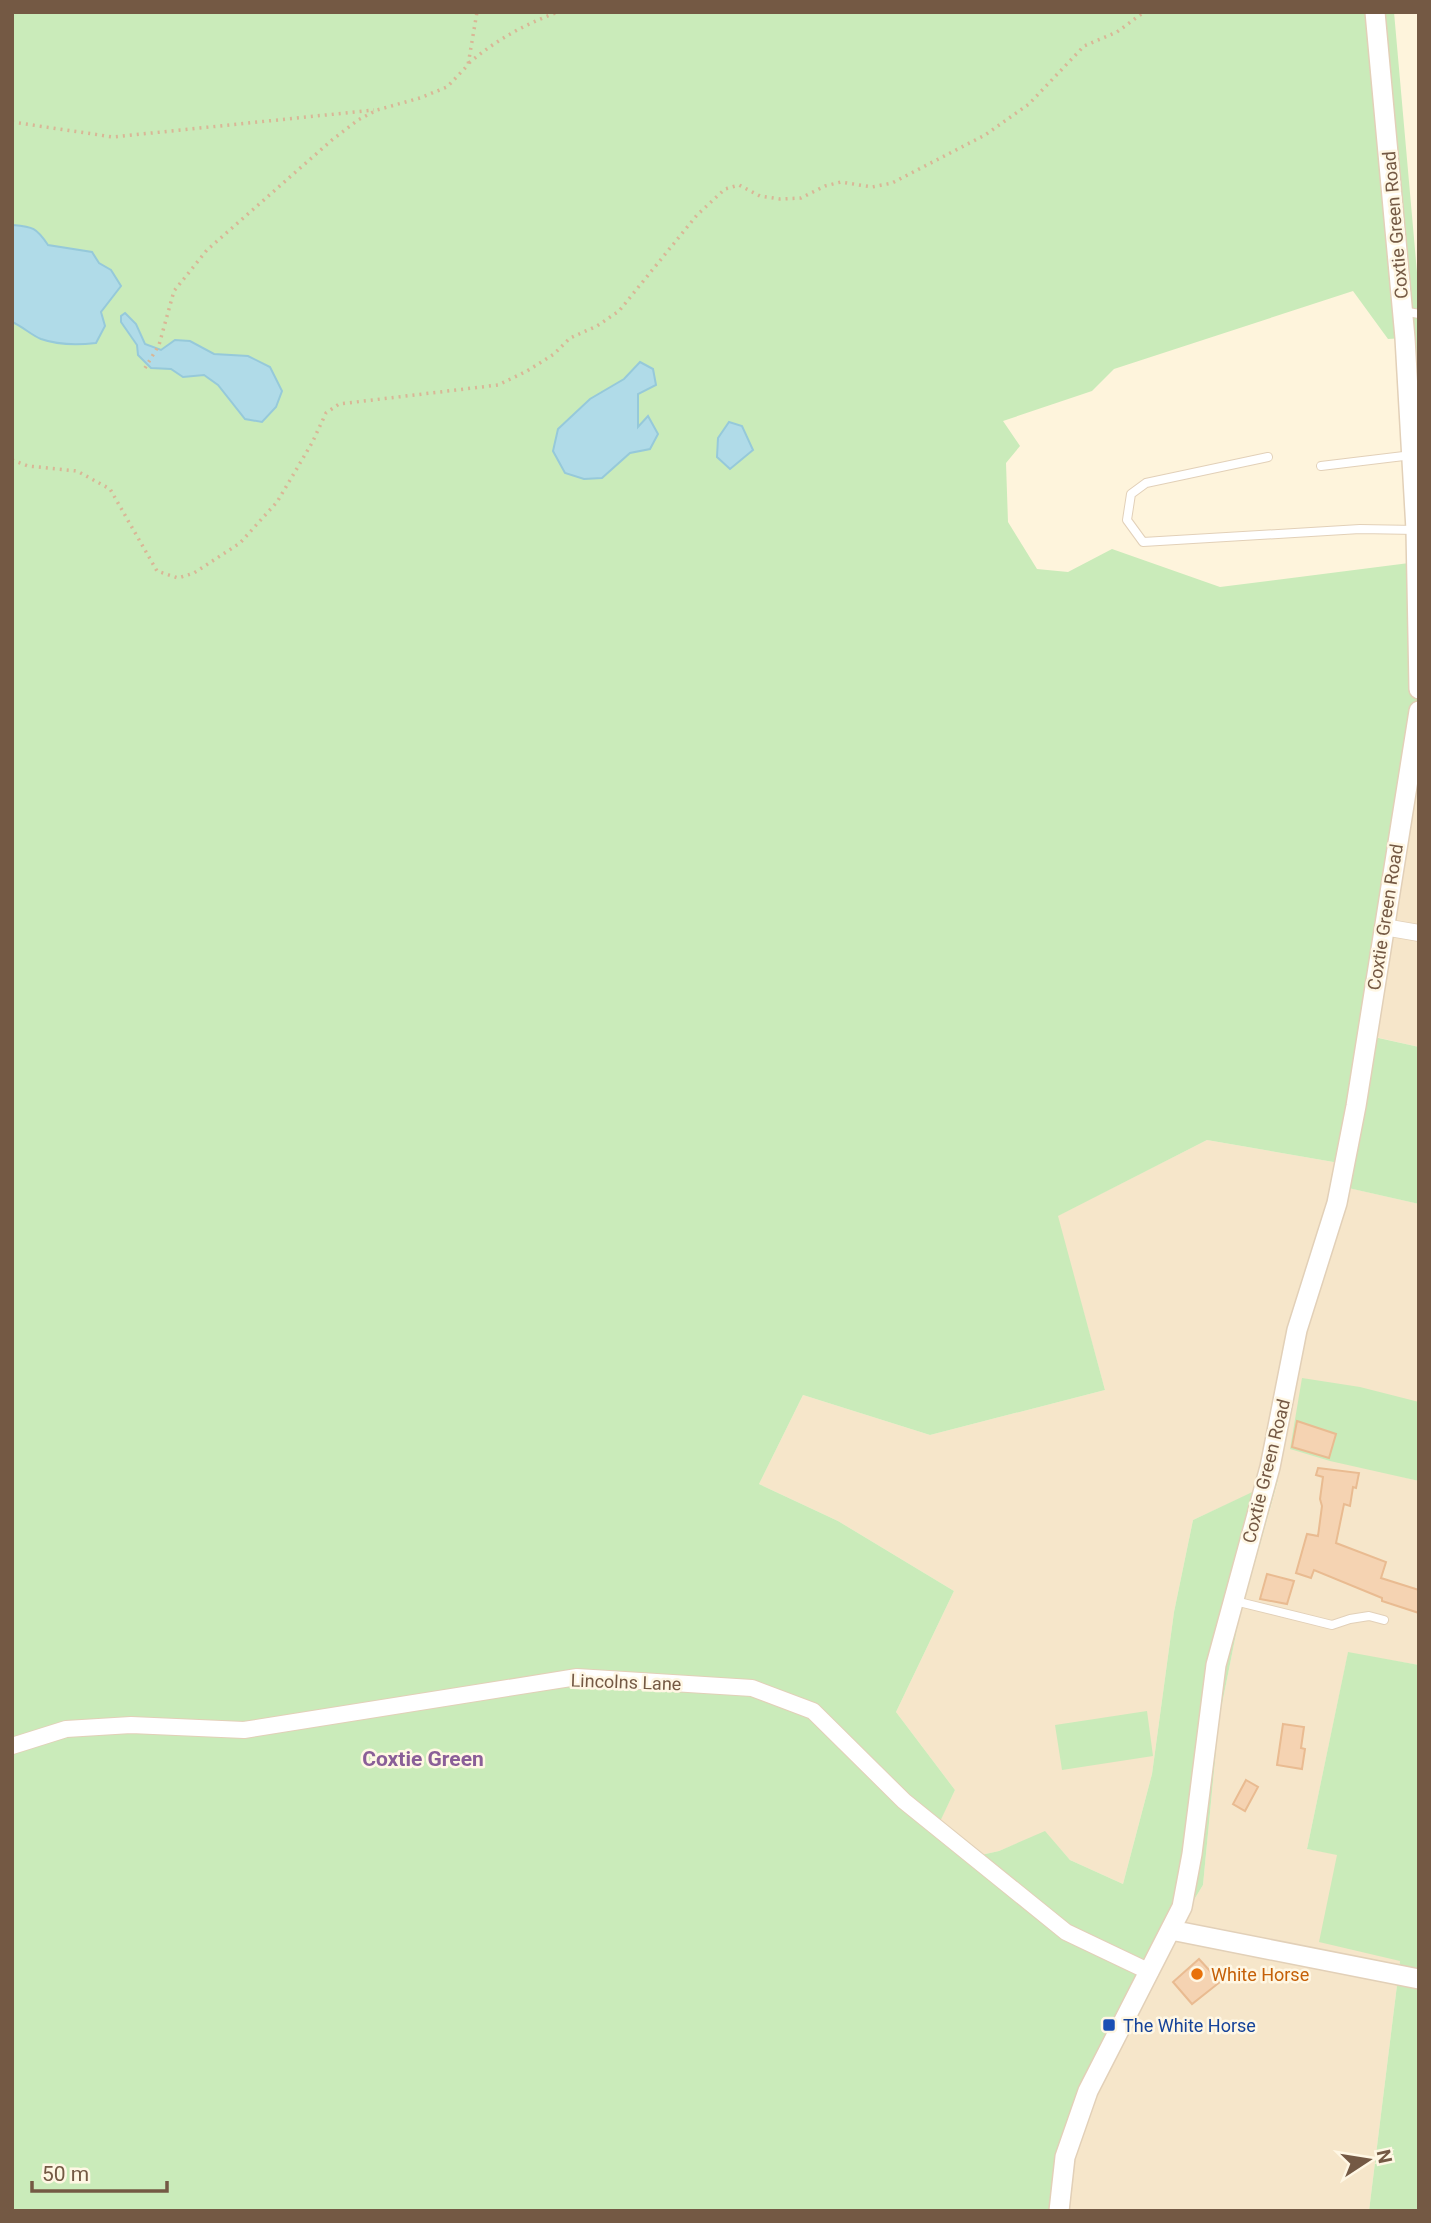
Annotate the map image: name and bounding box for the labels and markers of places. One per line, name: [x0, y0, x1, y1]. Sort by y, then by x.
place label: White Horse: [1211, 1964, 1309, 1985]
marker: White Horse: [1189, 1966, 1205, 1982]
place label: The White Horse: [1123, 2015, 1256, 2036]
marker: The White Horse: [1101, 2017, 1117, 2033]

